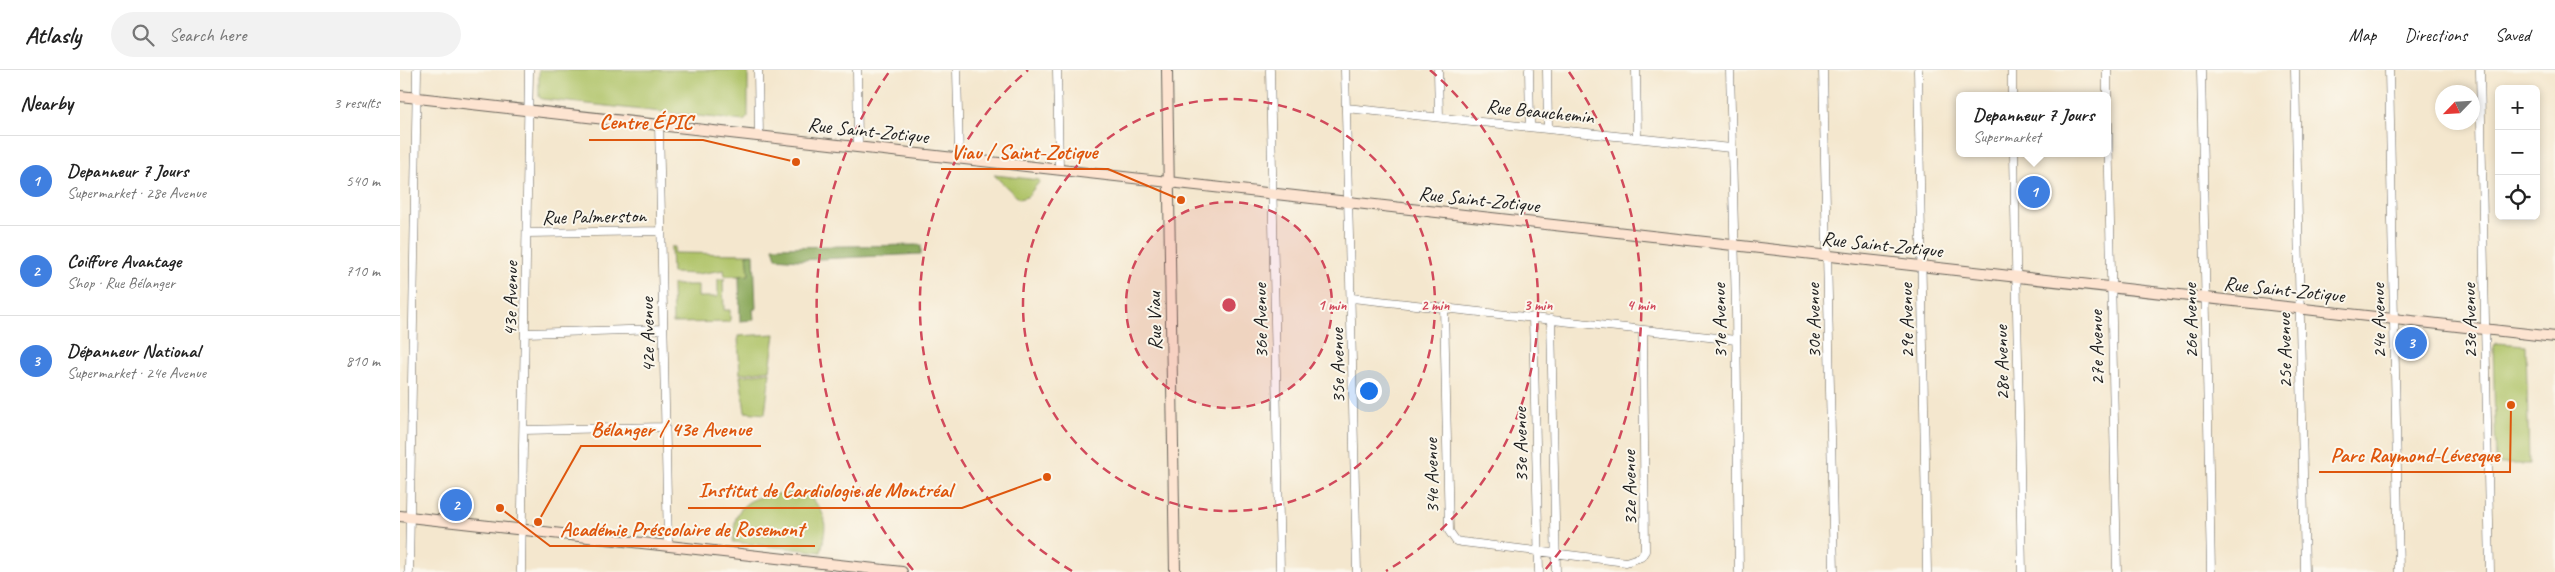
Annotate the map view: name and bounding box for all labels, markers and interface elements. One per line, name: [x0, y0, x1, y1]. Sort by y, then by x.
search box: [111, 12, 461, 57]
text: Atlasly: [25, 20, 81, 50]
icon: search: [129, 21, 157, 49]
text: Search here: [169, 23, 246, 47]
text: Map: [2349, 24, 2376, 46]
text: Directions: [2404, 24, 2467, 46]
text: Saved: [2495, 24, 2530, 46]
north arrow: [2435, 85, 2480, 130]
map controls: [2495, 85, 2540, 220]
button: +: [2495, 85, 2540, 130]
text: Nearby: [20, 90, 73, 116]
popup: [1956, 92, 2111, 157]
text: 3 results: [333, 93, 380, 113]
street label: Rue Beauchemin: [1485, 93, 1596, 130]
text: Depanneur 7 Jours: [1973, 103, 2094, 127]
callout: Centre ÉPIC: [589, 104, 703, 140]
text: Centre ÉPIC: [599, 109, 696, 135]
street label: Rue Saint-Zotique: [806, 112, 931, 149]
text: Supermarket: [1973, 127, 2041, 147]
button: −: [2495, 130, 2540, 175]
callout: Viau / Saint-Zotique: [941, 133, 1108, 169]
text: Viau / Saint-Zotique: [951, 139, 1099, 165]
text: Depanneur 7 Jours: [67, 159, 188, 183]
text: 1: [32, 171, 40, 191]
text: 540 m: [346, 171, 380, 191]
pin: 1: [2018, 173, 2050, 211]
button: locate: [2495, 175, 2540, 220]
street label: Rue Saint-Zotique: [1417, 181, 1542, 218]
text: Supermarket · 28e Avenue: [67, 183, 206, 203]
street label: Rue Palmerston: [542, 203, 647, 230]
street label: Rue Saint-Zotique: [1820, 226, 1945, 263]
text: Coiffure Avantage: [67, 249, 181, 273]
street label: 43e Avenue: [497, 260, 524, 337]
text: 2: [32, 261, 40, 281]
text: 710 m: [346, 261, 380, 281]
street label: Rue Saint-Zotique: [2222, 271, 2347, 308]
text: Shop · Rue Bélanger: [67, 273, 175, 293]
street label: 36e Avenue: [1247, 282, 1274, 359]
street label: 31e Avenue: [1706, 282, 1733, 359]
street label: 30e Avenue: [1800, 282, 1827, 359]
street label: 29e Avenue: [1893, 282, 1920, 359]
street label: 26e Avenue: [2177, 282, 2204, 359]
street label: 24e Avenue: [2365, 282, 2392, 359]
street label: 23e Avenue: [2456, 282, 2483, 359]
street label: Rue Viau: [1141, 290, 1168, 350]
street label: 42e Avenue: [634, 296, 661, 373]
centre of rings: [1220, 296, 1238, 314]
text: 1 min: [1318, 296, 1347, 315]
text: 2 min: [1421, 296, 1450, 315]
text: 3 min: [1524, 296, 1553, 315]
text: 4 min: [1627, 296, 1656, 315]
street label: 27e Avenue: [2083, 309, 2110, 386]
street label: 25e Avenue: [2271, 312, 2298, 389]
street label: 28e Avenue: [1988, 324, 2015, 401]
pin: 3: [2395, 324, 2427, 362]
street label: 35e Avenue: [1324, 327, 1351, 404]
text: Dépanneur National: [67, 339, 200, 363]
text: 3: [32, 351, 40, 371]
text: 810 m: [346, 351, 380, 371]
text: Supermarket · 24e Avenue: [67, 363, 206, 383]
your location: [1356, 378, 1382, 404]
street label: 33e Avenue: [1507, 406, 1534, 483]
callout: Bélanger / 43e Avenue: [581, 410, 761, 446]
text: Bélanger / 43e Avenue: [591, 416, 753, 442]
callout: Parc Raymond-Lévesque: [2319, 436, 2510, 472]
street label: 34e Avenue: [1418, 437, 1445, 514]
text: Parc Raymond-Lévesque: [2330, 442, 2502, 468]
street label: 32e Avenue: [1616, 449, 1643, 526]
callout: Institut de Cardiologie de Montréal: [688, 472, 962, 508]
text: Institut de Cardiologie de Montréal: [698, 477, 956, 503]
pin: 2: [440, 486, 472, 524]
callout: Académie Préscolaire de Rosemont: [550, 510, 815, 546]
text: Académie Préscolaire de Rosemont: [560, 516, 807, 542]

